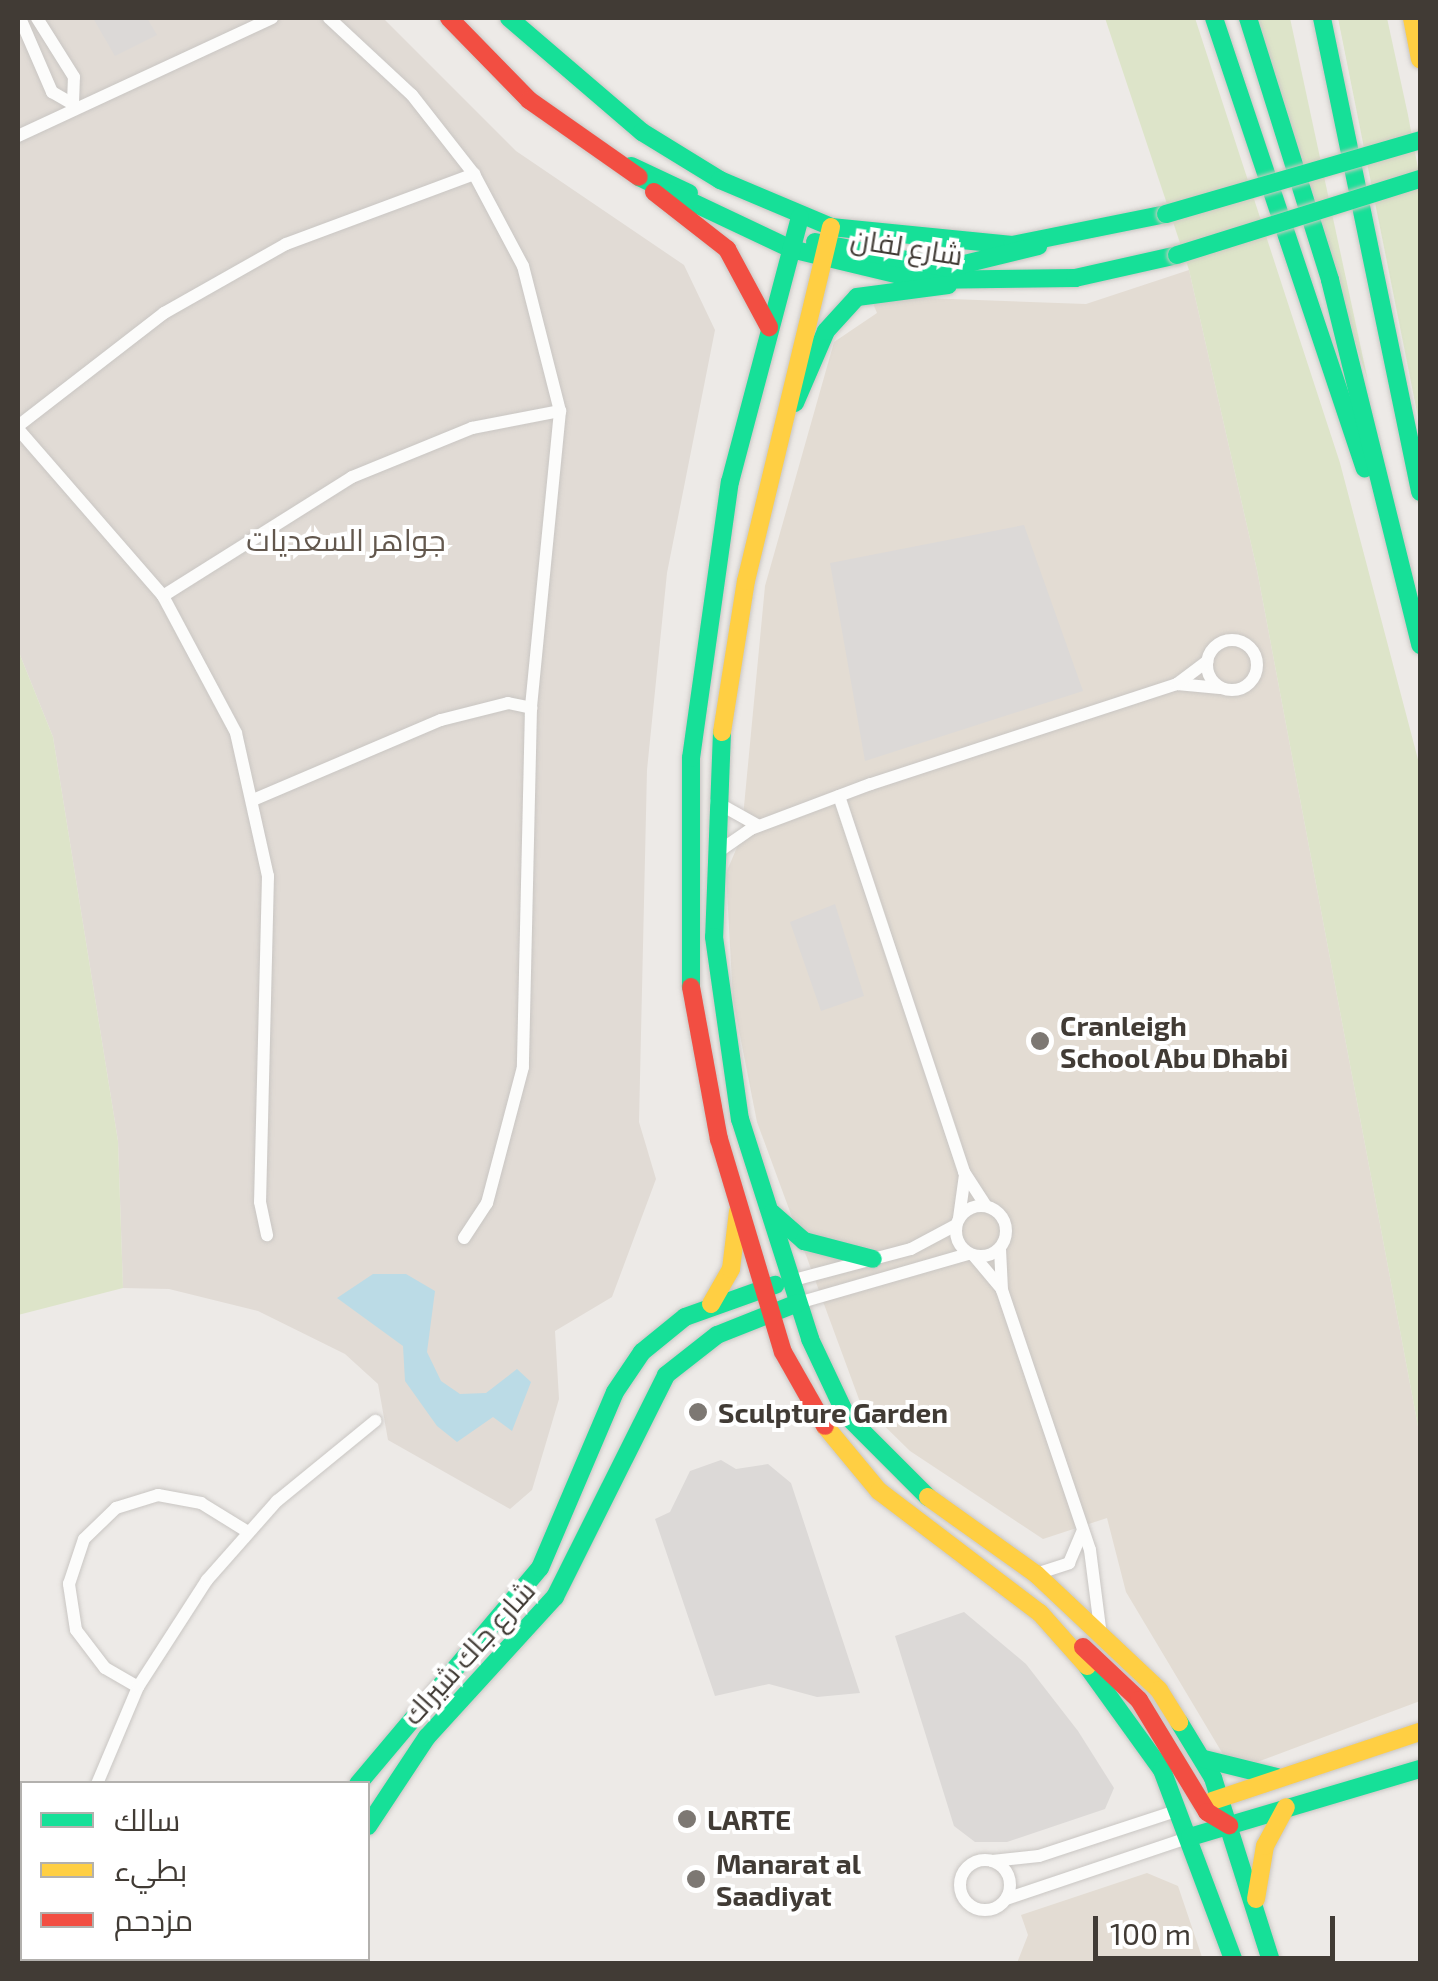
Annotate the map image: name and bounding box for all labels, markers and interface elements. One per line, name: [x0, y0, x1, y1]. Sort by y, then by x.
street label: شارع لفان: [849, 221, 965, 271]
district label: جواهر السعديات: [246, 521, 446, 557]
place label: Cranleigh School Abu Dhabi: [1060, 1008, 1290, 1074]
marker: Cranleigh School Abu Dhabi: [1029, 1030, 1051, 1052]
place label: Sculpture Garden: [718, 1395, 948, 1429]
marker: Sculpture Garden: [687, 1401, 709, 1423]
street label: شارع جاك شيراك: [395, 1573, 541, 1731]
legend: [20, 1781, 370, 1961]
text: سالك: [114, 1801, 180, 1837]
place label: LARTE: [707, 1802, 791, 1836]
marker: LARTE: [676, 1808, 698, 1830]
place label: Manarat al Saadiyat: [716, 1846, 861, 1912]
text: بطيء: [114, 1851, 187, 1887]
marker: Manarat al Saadiyat: [685, 1868, 707, 1890]
scale bar: [1098, 1896, 1340, 1958]
text: مزدحم: [114, 1901, 193, 1937]
text: 100 m: [1110, 1915, 1191, 1951]

